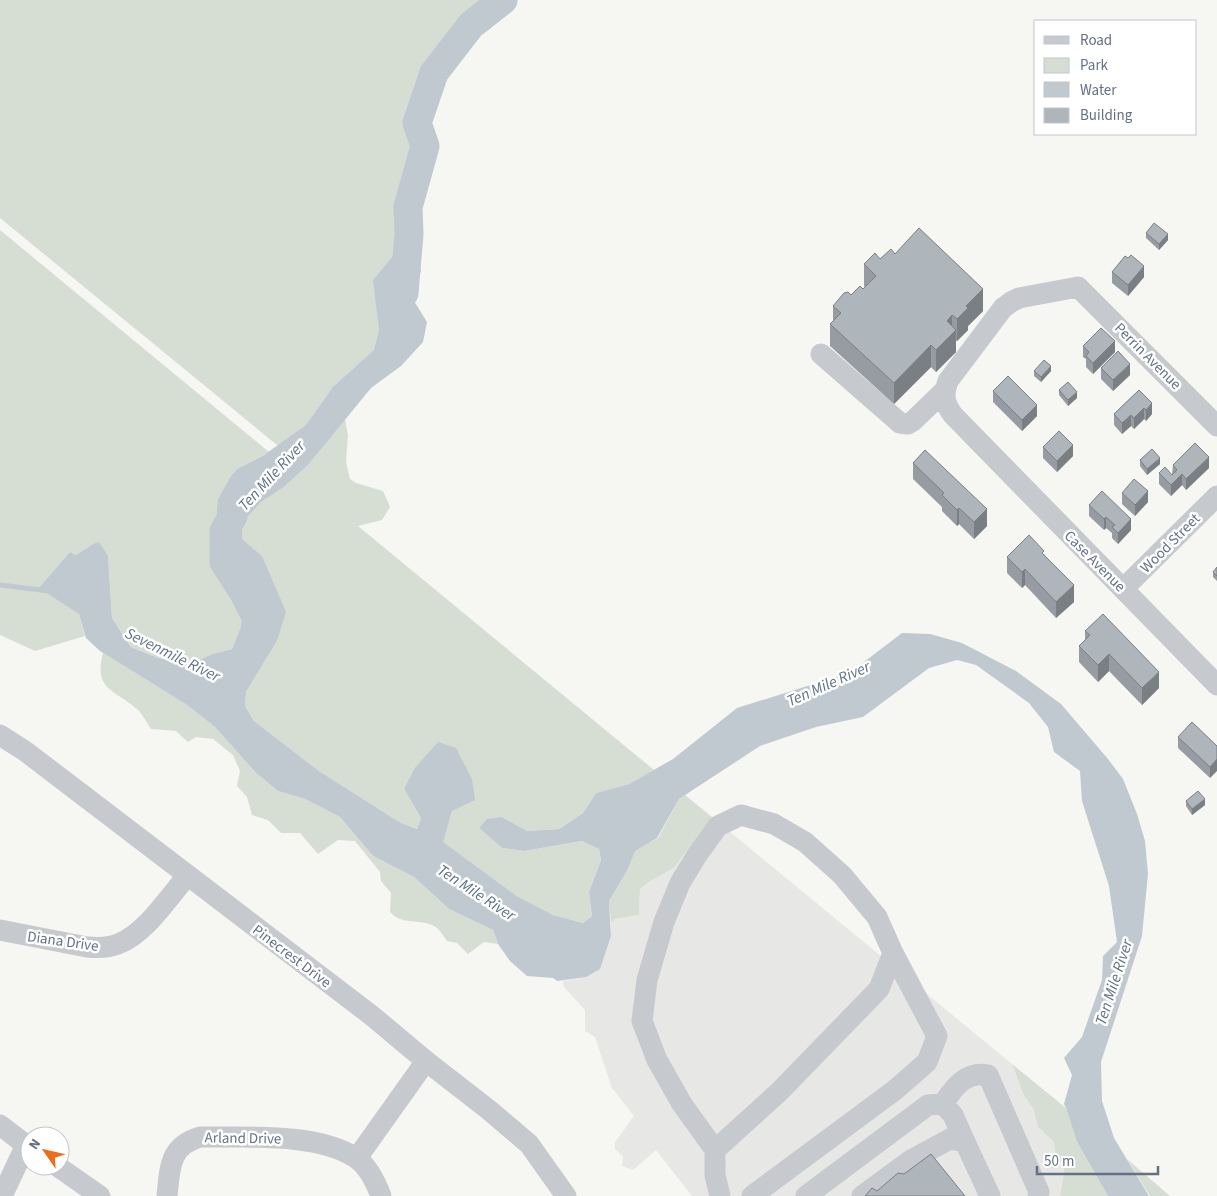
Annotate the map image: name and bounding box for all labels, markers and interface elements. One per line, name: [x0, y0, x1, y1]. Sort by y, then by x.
legend: [1034, 20, 1197, 135]
text: Road: [1080, 30, 1112, 51]
text: Park: [1080, 55, 1109, 76]
text: Water: [1080, 80, 1117, 101]
text: Building: [1080, 105, 1133, 126]
street label: Perrin Avenue: [1109, 318, 1186, 395]
water label: Ten Mile River: [233, 434, 311, 516]
street label: Wood Street: [1136, 509, 1205, 578]
street label: Case Avenue: [1059, 526, 1130, 597]
water label: Sevenmile River: [121, 622, 225, 688]
water label: Ten Mile River: [783, 655, 875, 712]
water label: Ten Mile River: [433, 859, 521, 927]
street label: Pinecrest Drive: [248, 920, 335, 993]
street label: Diana Drive: [26, 926, 100, 957]
water label: Ten Mile River: [1090, 935, 1139, 1028]
north arrow: [20, 1126, 70, 1176]
street label: Arland Drive: [204, 1127, 282, 1150]
text: N: [24, 1135, 46, 1154]
scale bar: [1037, 1144, 1158, 1176]
text: 50 m: [1044, 1151, 1074, 1172]

